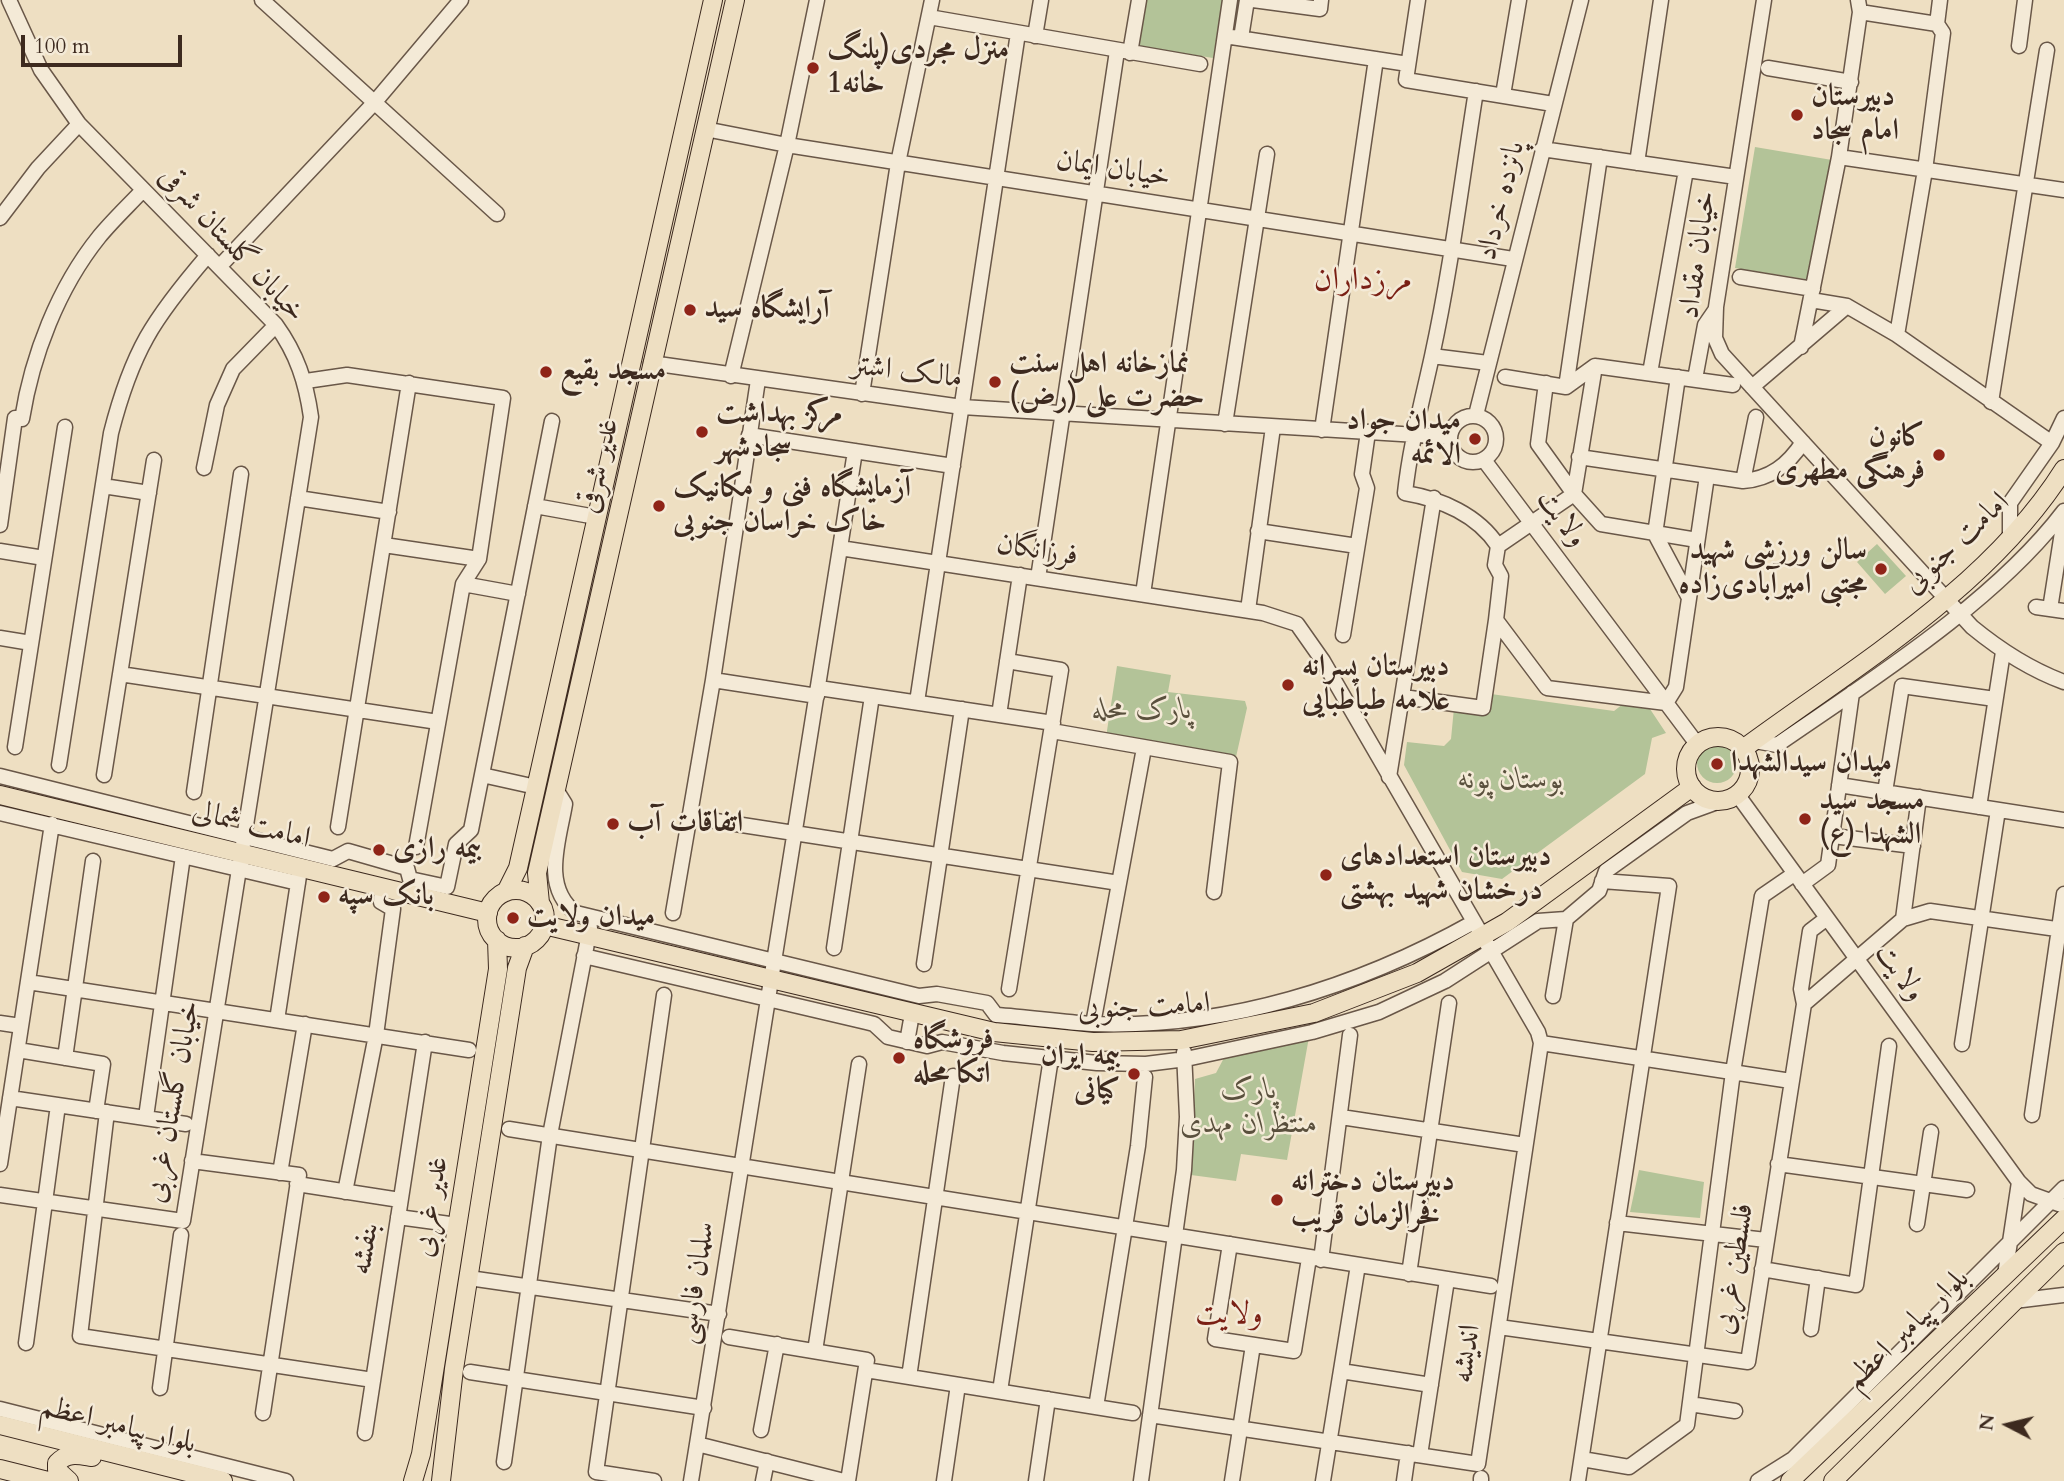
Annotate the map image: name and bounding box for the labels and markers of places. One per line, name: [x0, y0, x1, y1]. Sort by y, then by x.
place label: منزل مجردی(پلنگ خانه1: [827, 33, 1009, 104]
marker: منزل مجردی(پلنگ خانه1: [805, 60, 821, 76]
place label: دبیرستان امام سجاد: [1811, 80, 1899, 150]
marker: دبیرستان امام سجاد: [1789, 107, 1805, 123]
place label: آرایشگاه سید: [704, 292, 829, 328]
marker: آرایشگاه سید: [682, 302, 698, 318]
place label: نمازخانه اهل سنت حضرت علی (رض): [1009, 347, 1205, 418]
place label: مسجد بقیع: [560, 354, 666, 390]
marker: مسجد بقیع: [538, 364, 554, 380]
marker: نمازخانه اهل سنت حضرت علی (رض): [987, 374, 1003, 390]
place label: مرکز بهداشت سجادشهر: [716, 397, 842, 467]
place label: میدان جواد الائمه: [1346, 404, 1461, 474]
place label: کانون فرهنگی مطهری: [1775, 420, 1925, 490]
marker: مرکز بهداشت سجادشهر: [694, 424, 710, 440]
marker: میدان جواد الائمه: [1467, 431, 1483, 447]
marker: کانون فرهنگی مطهری: [1931, 447, 1947, 463]
place label: آزمایشگاه فنی و مکانیک خاک خراسان جنوبی: [673, 471, 911, 542]
marker: آزمایشگاه فنی و مکانیک خاک خراسان جنوبی: [651, 498, 667, 514]
place label: سالن ورزشی شهید مجتبی امیرآبادی‌زاده: [1678, 534, 1867, 604]
marker: سالن ورزشی شهید مجتبی امیرآبادی‌زاده: [1873, 561, 1889, 577]
place label: دبیرستان پسرانه علامه طباطبایی: [1302, 650, 1450, 720]
marker: دبیرستان پسرانه علامه طباطبایی: [1280, 677, 1296, 693]
place label: میدان سیدالشهدا: [1731, 746, 1892, 782]
marker: میدان سیدالشهدا: [1709, 756, 1725, 772]
place label: مسجد سید الشهدا (ع): [1819, 784, 1924, 854]
place label: اتفاقات آب: [627, 806, 743, 842]
marker: مسجد سید الشهدا (ع): [1797, 811, 1813, 827]
marker: اتفاقات آب: [605, 816, 621, 832]
place label: بیمه رازی: [393, 832, 481, 868]
place label: دبیرستان استعدادهای درخشان شهید بهشتی: [1340, 840, 1551, 910]
marker: بیمه رازی: [371, 842, 387, 858]
marker: دبیرستان استعدادهای درخشان شهید بهشتی: [1318, 867, 1334, 883]
place label: بانک سپه: [338, 879, 434, 915]
marker: بانک سپه: [316, 889, 332, 905]
place label: میدان ولایت: [527, 900, 655, 936]
marker: میدان ولایت: [505, 910, 521, 926]
place label: فروشگاه اتکا محله: [913, 1023, 994, 1094]
place label: بیمه ایران کیانی: [1040, 1039, 1120, 1110]
marker: فروشگاه اتکا محله: [891, 1050, 907, 1066]
marker: بیمه ایران کیانی: [1126, 1066, 1142, 1082]
place label: دبیرستان دخترانه فخرالزمان قریب: [1291, 1165, 1455, 1236]
marker: دبیرستان دخترانه فخرالزمان قریب: [1269, 1192, 1285, 1208]

